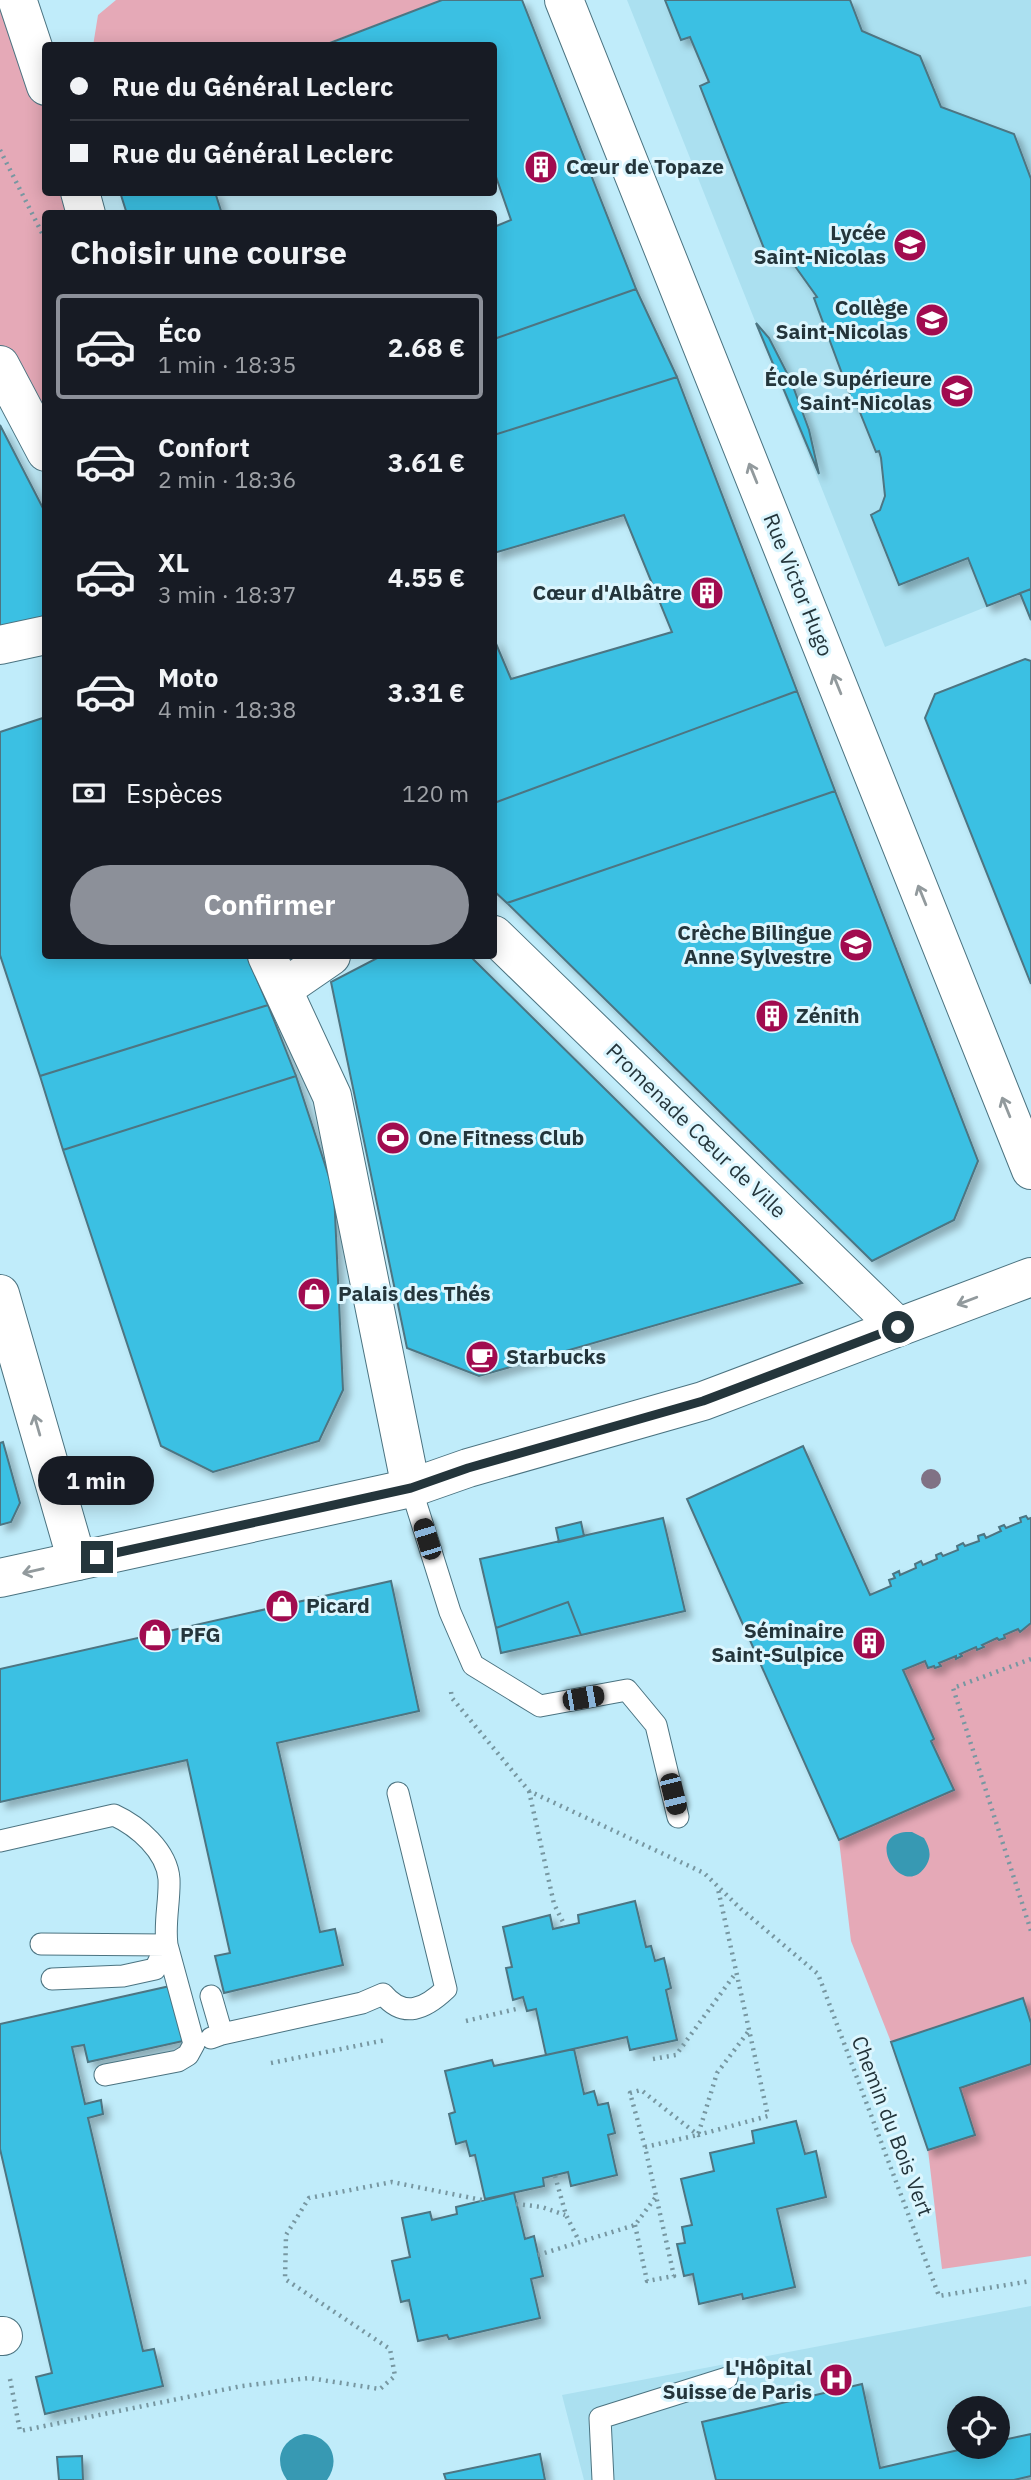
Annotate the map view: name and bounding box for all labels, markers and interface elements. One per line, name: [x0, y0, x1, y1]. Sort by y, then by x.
text: Rue du Général Leclerc: [112, 69, 393, 103]
text: Rue du Général Leclerc: [112, 136, 393, 170]
building icon: Cœur de Topaze: [522, 148, 560, 186]
place label: Cœur de Topaze: [566, 152, 724, 180]
place label: Lycée Saint-Nicolas: [753, 218, 886, 270]
school or university icon: Lycée Saint-Nicolas: [891, 226, 929, 264]
text: Choisir une course: [70, 231, 347, 273]
place label: Collège Saint-Nicolas: [775, 293, 908, 345]
school or university icon: Collège Saint-Nicolas: [913, 301, 951, 339]
icon: car: [74, 315, 137, 378]
text: Éco: [158, 315, 202, 349]
text: 2.68 €: [388, 330, 465, 364]
text: 1 min · 18:35: [158, 349, 296, 379]
place label: École Supérieure Saint-Nicolas: [765, 364, 932, 416]
school or university icon: École Supérieure Saint-Nicolas: [938, 372, 976, 410]
icon: car: [74, 430, 137, 493]
text: Confort: [158, 430, 250, 464]
text: 3.61 €: [388, 445, 465, 479]
one-way arrow: [745, 462, 758, 484]
text: 2 min · 18:36: [158, 464, 296, 494]
street label: Rue Victor Hugo: [758, 509, 840, 660]
icon: car: [74, 545, 137, 608]
text: XL: [158, 545, 189, 579]
text: 4.55 €: [388, 560, 465, 594]
building icon: Cœur d'Albâtre: [688, 574, 726, 612]
place label: Cœur d'Albâtre: [533, 578, 682, 606]
text: 3 min · 18:37: [158, 579, 296, 609]
icon: car: [74, 660, 137, 723]
text: Moto: [158, 660, 218, 694]
one-way arrow: [830, 674, 843, 695]
text: 3.31 €: [388, 675, 465, 709]
text: 4 min · 18:38: [158, 694, 296, 724]
icon: cash: [70, 774, 108, 812]
text: Espèces: [126, 776, 223, 810]
text: 120 m: [402, 778, 469, 808]
button: Confirmer: [70, 865, 469, 945]
one-way arrow: [914, 885, 927, 907]
place label: Crèche Bilingue Anne Sylvestre: [677, 918, 832, 970]
school or university icon: Crèche Bilingue Anne Sylvestre: [837, 926, 875, 964]
building icon: Zénith: [753, 997, 791, 1035]
place label: Zénith: [796, 1001, 860, 1029]
street label: Promenade Cœur de Ville: [601, 1037, 793, 1224]
one-way arrow: [998, 1096, 1011, 1118]
sports icon: One Fitness Club: [374, 1119, 412, 1157]
place label: One Fitness Club: [418, 1123, 584, 1151]
shop icon: Palais des Thés: [295, 1275, 333, 1313]
place label: Palais des Thés: [338, 1279, 491, 1307]
one-way arrow: [957, 1296, 979, 1309]
route start: [882, 1311, 914, 1343]
cafe icon: Starbucks: [463, 1338, 501, 1376]
place label: Starbucks: [506, 1342, 606, 1370]
one-way arrow: [30, 1414, 43, 1436]
callout: 1 min: [39, 1456, 155, 1504]
text: 1 min: [66, 1465, 126, 1495]
car: [411, 1516, 444, 1562]
route end: [81, 1541, 113, 1573]
one-way arrow: [22, 1564, 45, 1578]
shop icon: Picard: [263, 1587, 301, 1625]
place label: Picard: [306, 1591, 370, 1619]
shop icon: PFG: [136, 1616, 174, 1654]
place label: Séminaire Saint-Sulpice: [711, 1616, 844, 1668]
place label: PFG: [180, 1620, 221, 1648]
building icon: Séminaire Saint-Sulpice: [850, 1624, 888, 1662]
car: [561, 1684, 606, 1712]
car: [658, 1771, 689, 1817]
street label: Chemin du Bois Vert: [846, 2032, 940, 2220]
place label: L'Hôpital Suisse de Paris: [663, 2353, 812, 2405]
hospital icon: L'Hôpital Suisse de Paris: [817, 2361, 855, 2399]
map controls: [947, 2396, 1010, 2459]
button: locate: [947, 2396, 1010, 2459]

